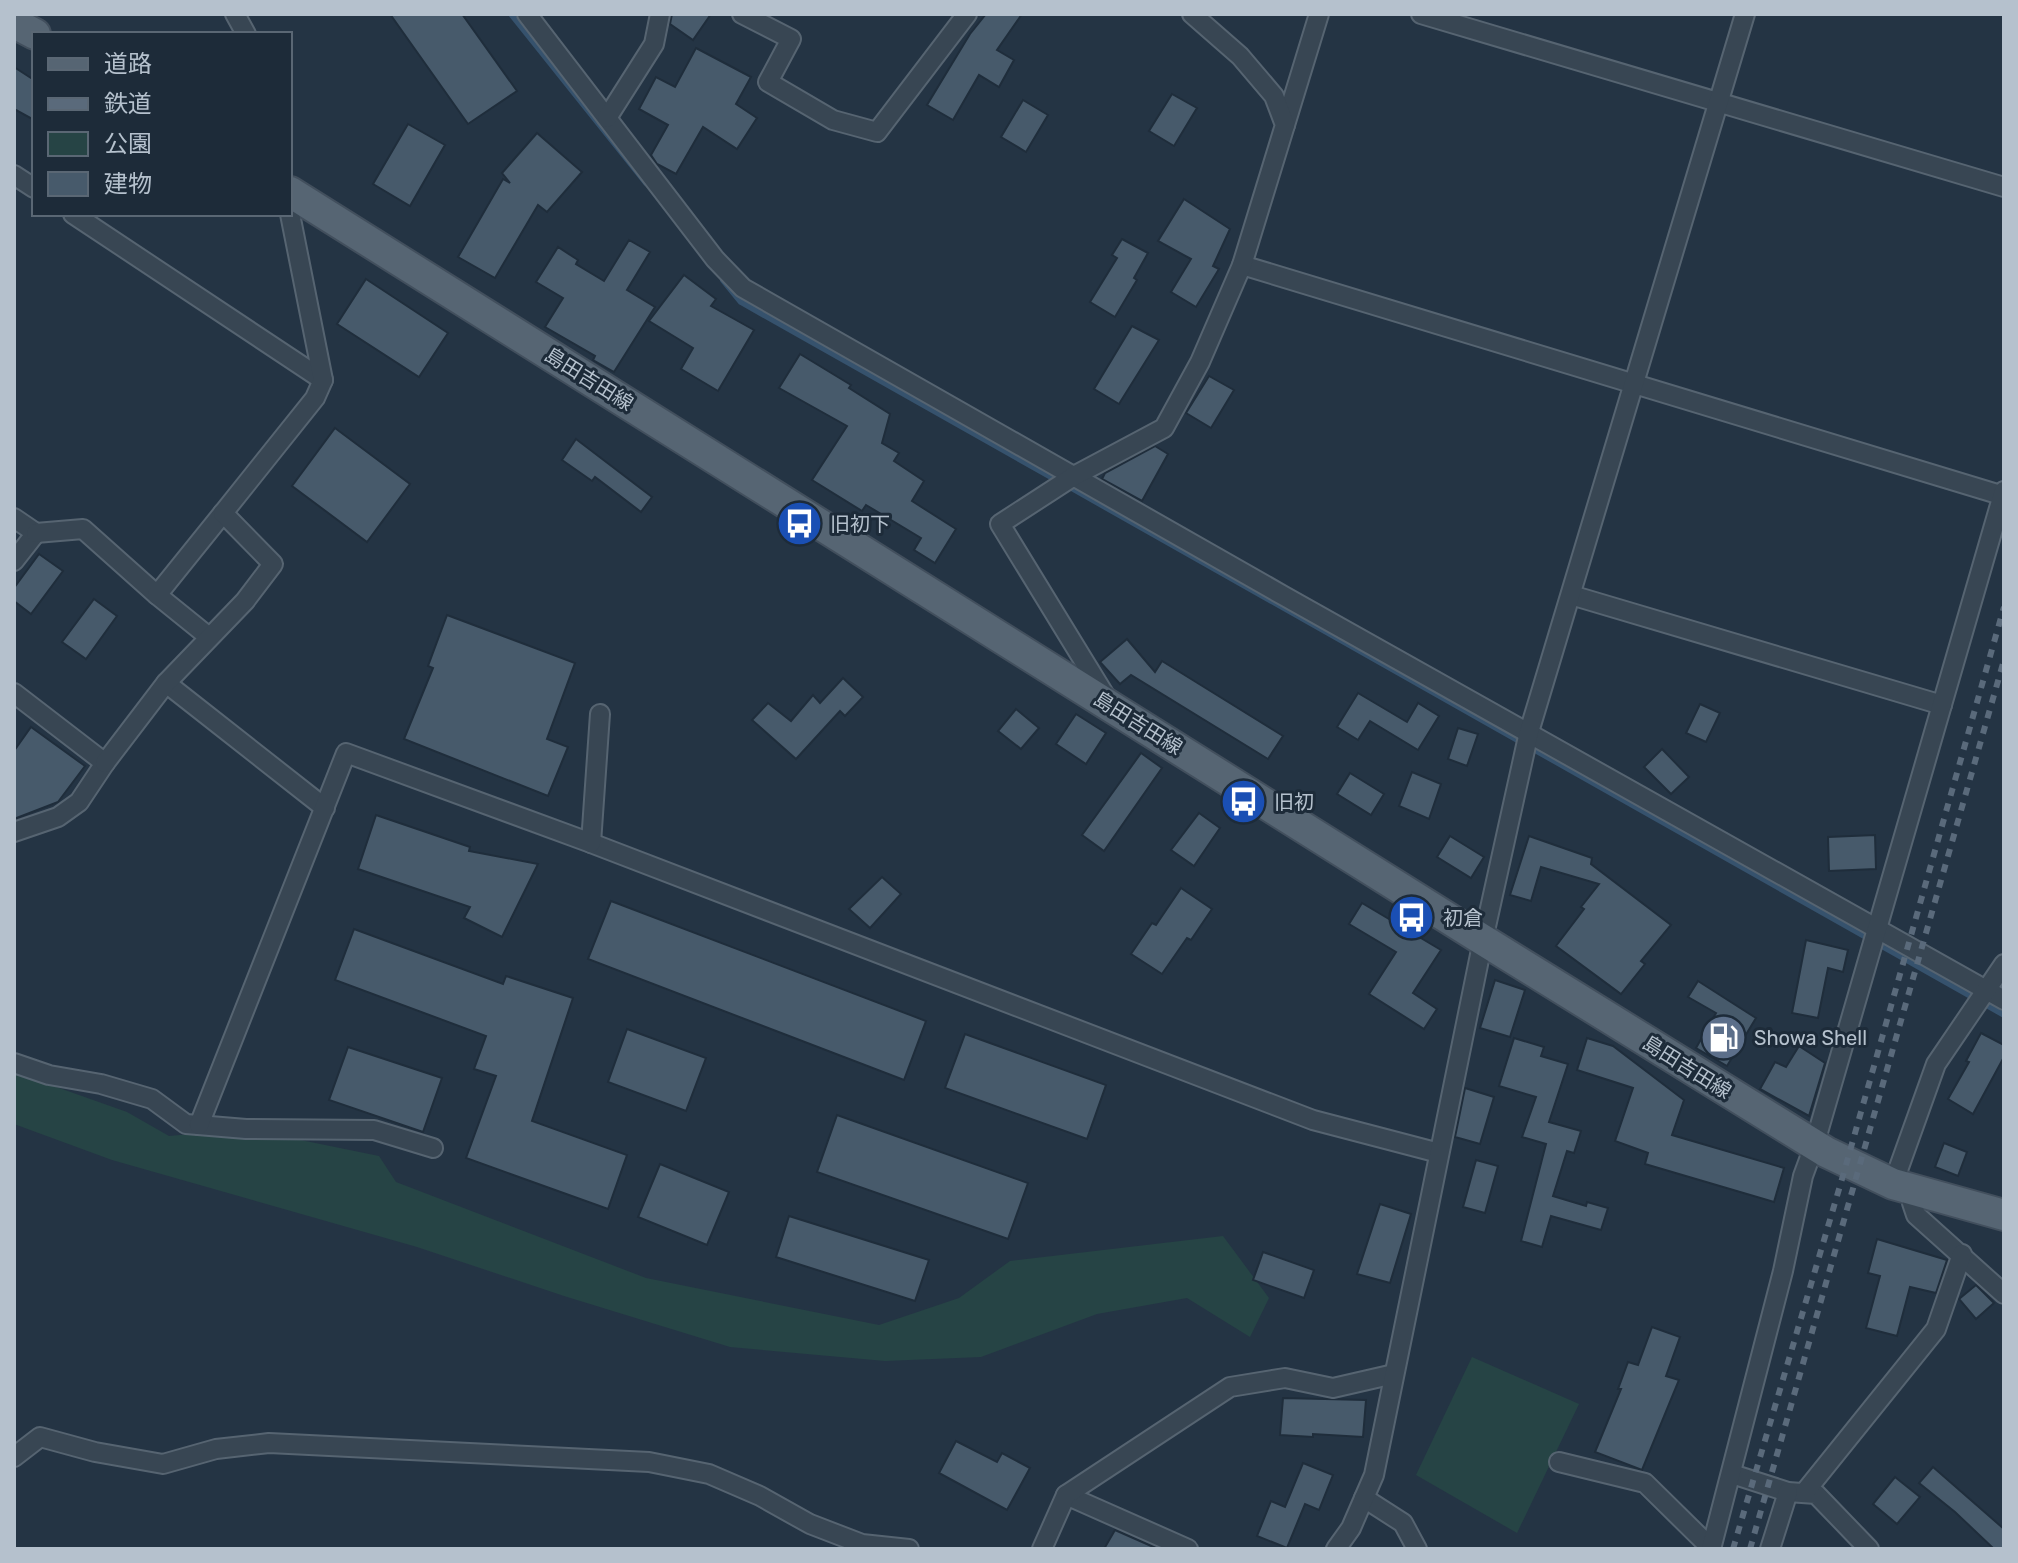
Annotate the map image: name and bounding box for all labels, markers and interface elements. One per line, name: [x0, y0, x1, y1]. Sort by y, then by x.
legend: [32, 32, 292, 216]
text: 道路: [104, 50, 152, 78]
text: 鉄道: [104, 90, 152, 118]
text: 公園: [104, 130, 152, 158]
text: 建物: [104, 170, 152, 198]
street label: 島田吉田線: [540, 342, 638, 416]
bus stop icon: 旧初下: [775, 500, 823, 548]
place label: 旧初下: [830, 512, 890, 536]
street label: 島田吉田線: [1089, 686, 1187, 760]
bus stop icon: 旧初: [1219, 778, 1267, 826]
place label: 旧初: [1274, 790, 1314, 814]
bus stop icon: 初倉: [1388, 894, 1436, 942]
place label: 初倉: [1443, 906, 1483, 930]
fuel station icon: Showa Shell: [1699, 1014, 1747, 1062]
place label: Showa Shell: [1754, 1026, 1867, 1050]
street label: 島田吉田線: [1638, 1030, 1736, 1104]

